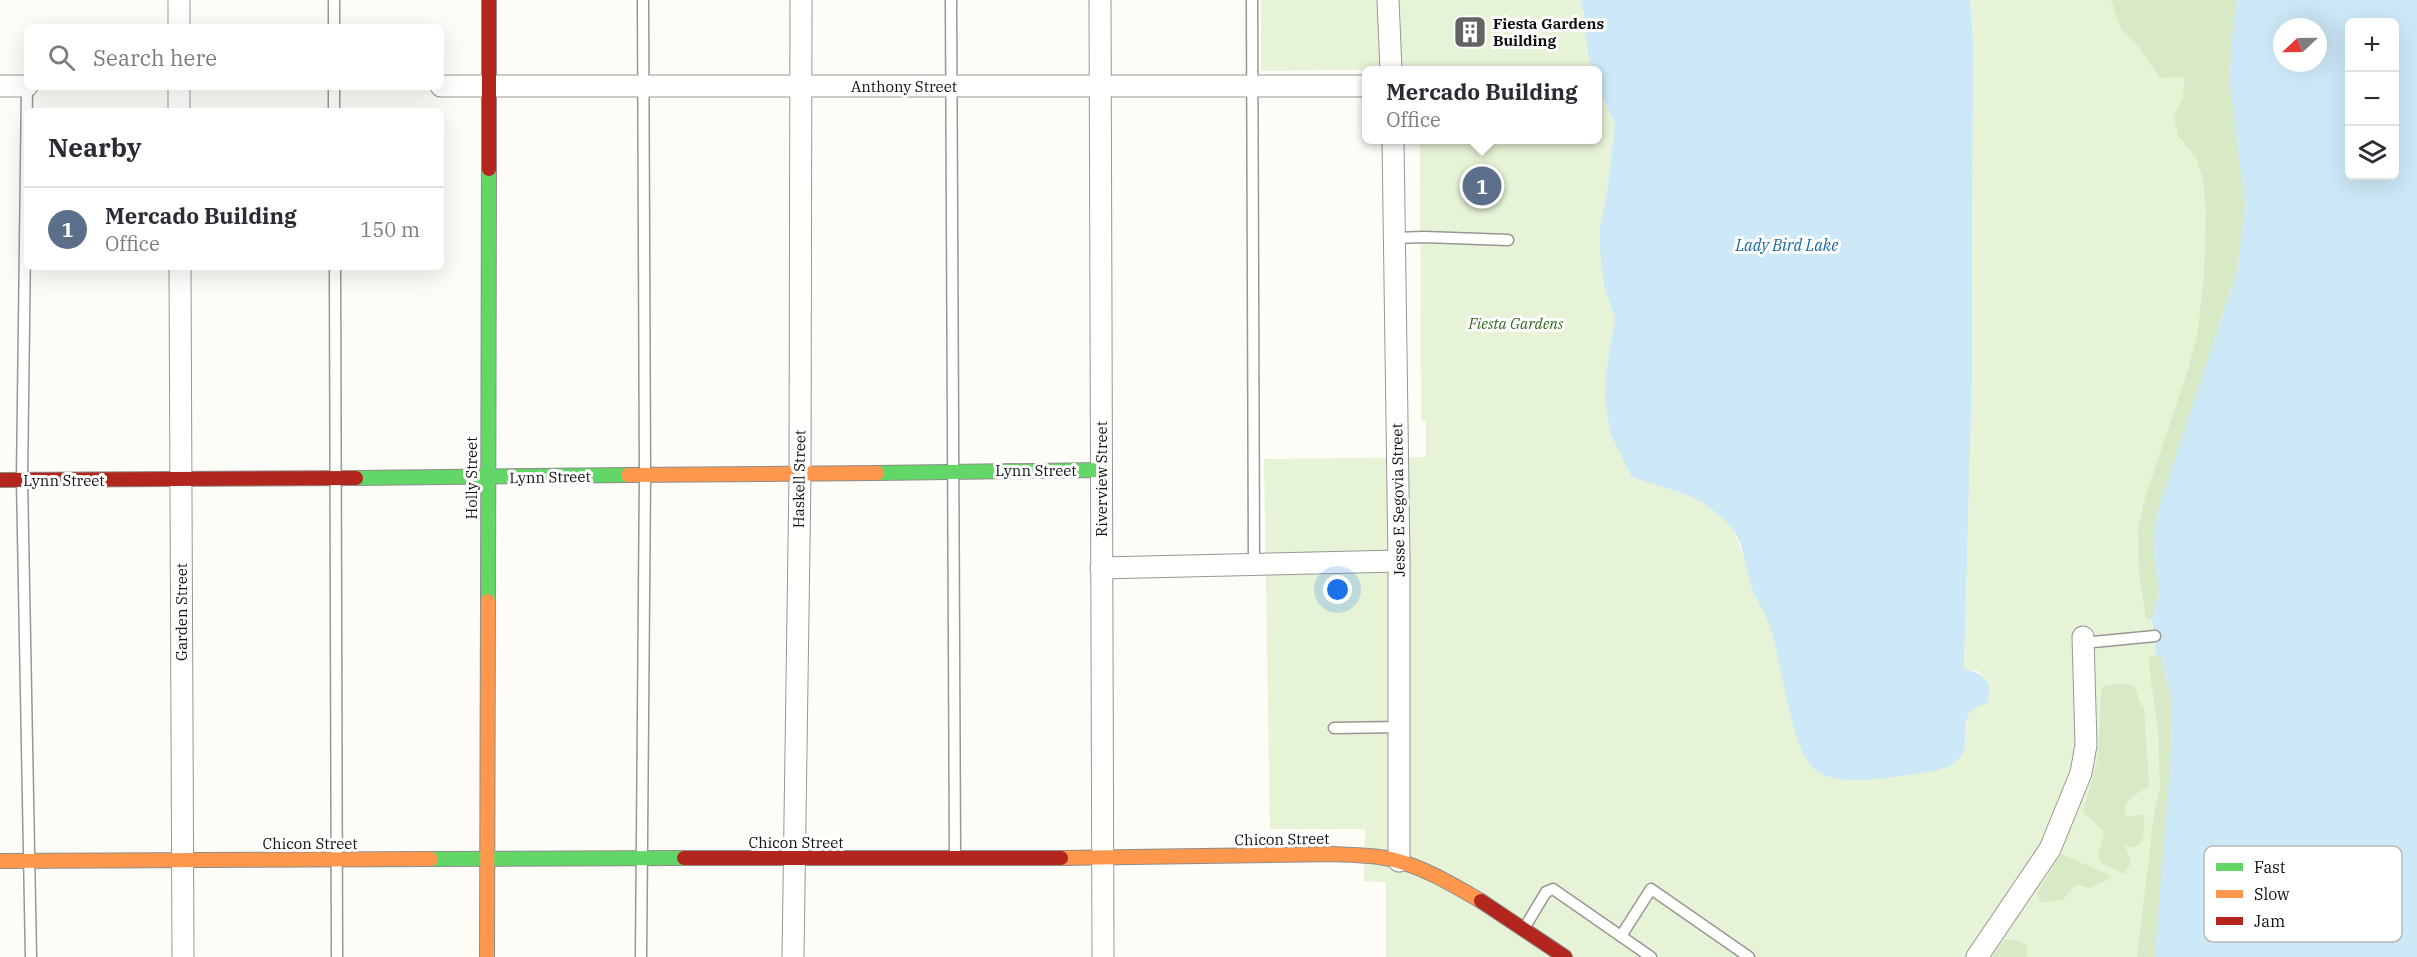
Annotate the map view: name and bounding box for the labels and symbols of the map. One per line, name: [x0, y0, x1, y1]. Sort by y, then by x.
building icon: Fiesta Gardens Building: [1452, 14, 1488, 50]
place label: Fiesta Gardens Building: [1493, 14, 1604, 50]
north arrow: [2273, 18, 2327, 72]
street label: Anthony Street: [851, 77, 957, 96]
pin: 1: [1462, 164, 1502, 208]
water label: Lady Bird Lake: [1735, 235, 1838, 255]
park label: Fiesta Gardens: [1468, 314, 1564, 333]
street label: Riverview Street: [1092, 421, 1111, 537]
street label: Jesse E Segovia Street: [1387, 423, 1409, 577]
street label: Haskell Street: [789, 430, 809, 528]
street label: Holly Street: [462, 437, 481, 519]
street label: Lynn Street: [995, 461, 1077, 480]
street label: Lynn Street: [509, 467, 591, 487]
street label: Lynn Street: [23, 471, 105, 490]
street label: Garden Street: [172, 563, 191, 661]
your location: [1323, 575, 1352, 604]
street label: Chicon Street: [1234, 829, 1330, 849]
street label: Chicon Street: [748, 833, 844, 852]
street label: Chicon Street: [262, 834, 358, 853]
legend: [2204, 846, 2402, 942]
text: Fast: [2254, 857, 2286, 877]
text: Slow: [2254, 884, 2290, 904]
text: Jam: [2254, 911, 2285, 931]

